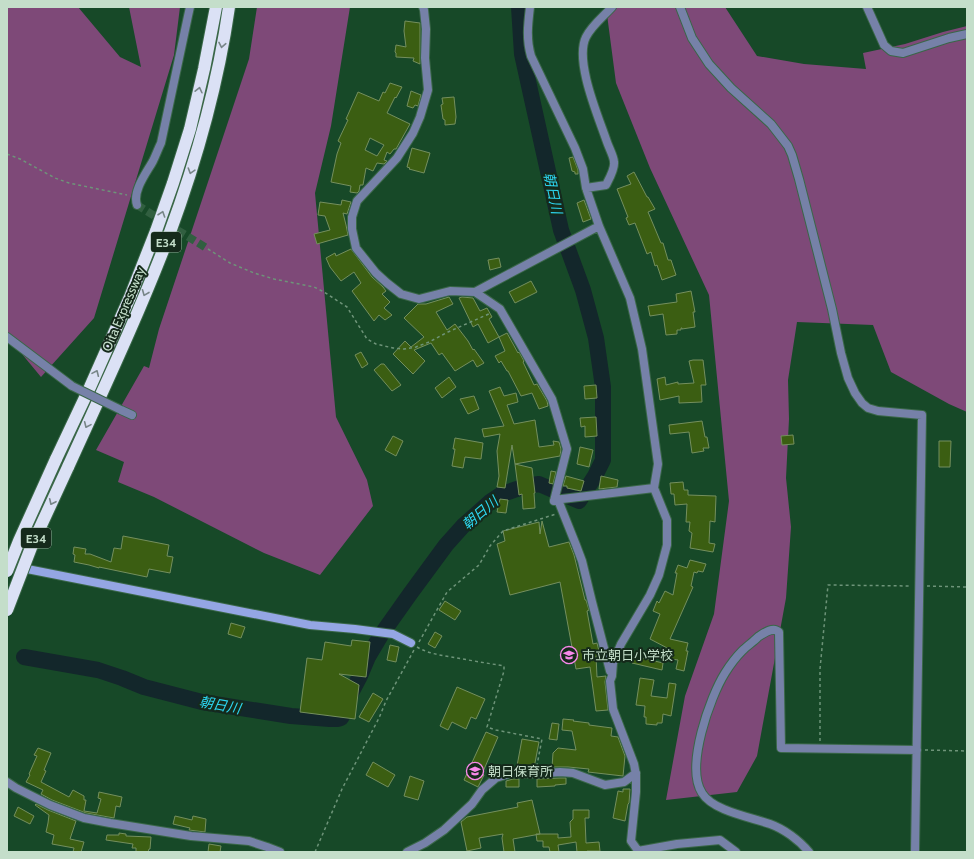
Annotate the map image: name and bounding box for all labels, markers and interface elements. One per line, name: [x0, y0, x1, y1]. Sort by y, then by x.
one-way arrow: [219, 42, 227, 48]
one-way arrow: [194, 86, 203, 93]
one-way arrow: [187, 168, 196, 175]
water label: 朝日川: [540, 171, 567, 217]
one-way arrow: [157, 211, 166, 218]
road number: E34: [151, 232, 181, 252]
street label: Oita Expressway: [98, 264, 148, 354]
one-way arrow: [142, 290, 150, 297]
one-way arrow: [91, 369, 99, 377]
one-way arrow: [84, 420, 92, 428]
water label: 朝日川: [458, 491, 503, 533]
one-way arrow: [49, 498, 57, 505]
road number: E34: [21, 528, 51, 548]
school or university icon: 市立朝日小学校: [559, 645, 579, 665]
place label: 市立朝日小学校: [582, 647, 673, 663]
water label: 朝日川: [198, 692, 244, 718]
school or university icon: 朝日保育所: [465, 761, 485, 781]
place label: 朝日保育所: [488, 763, 553, 779]

